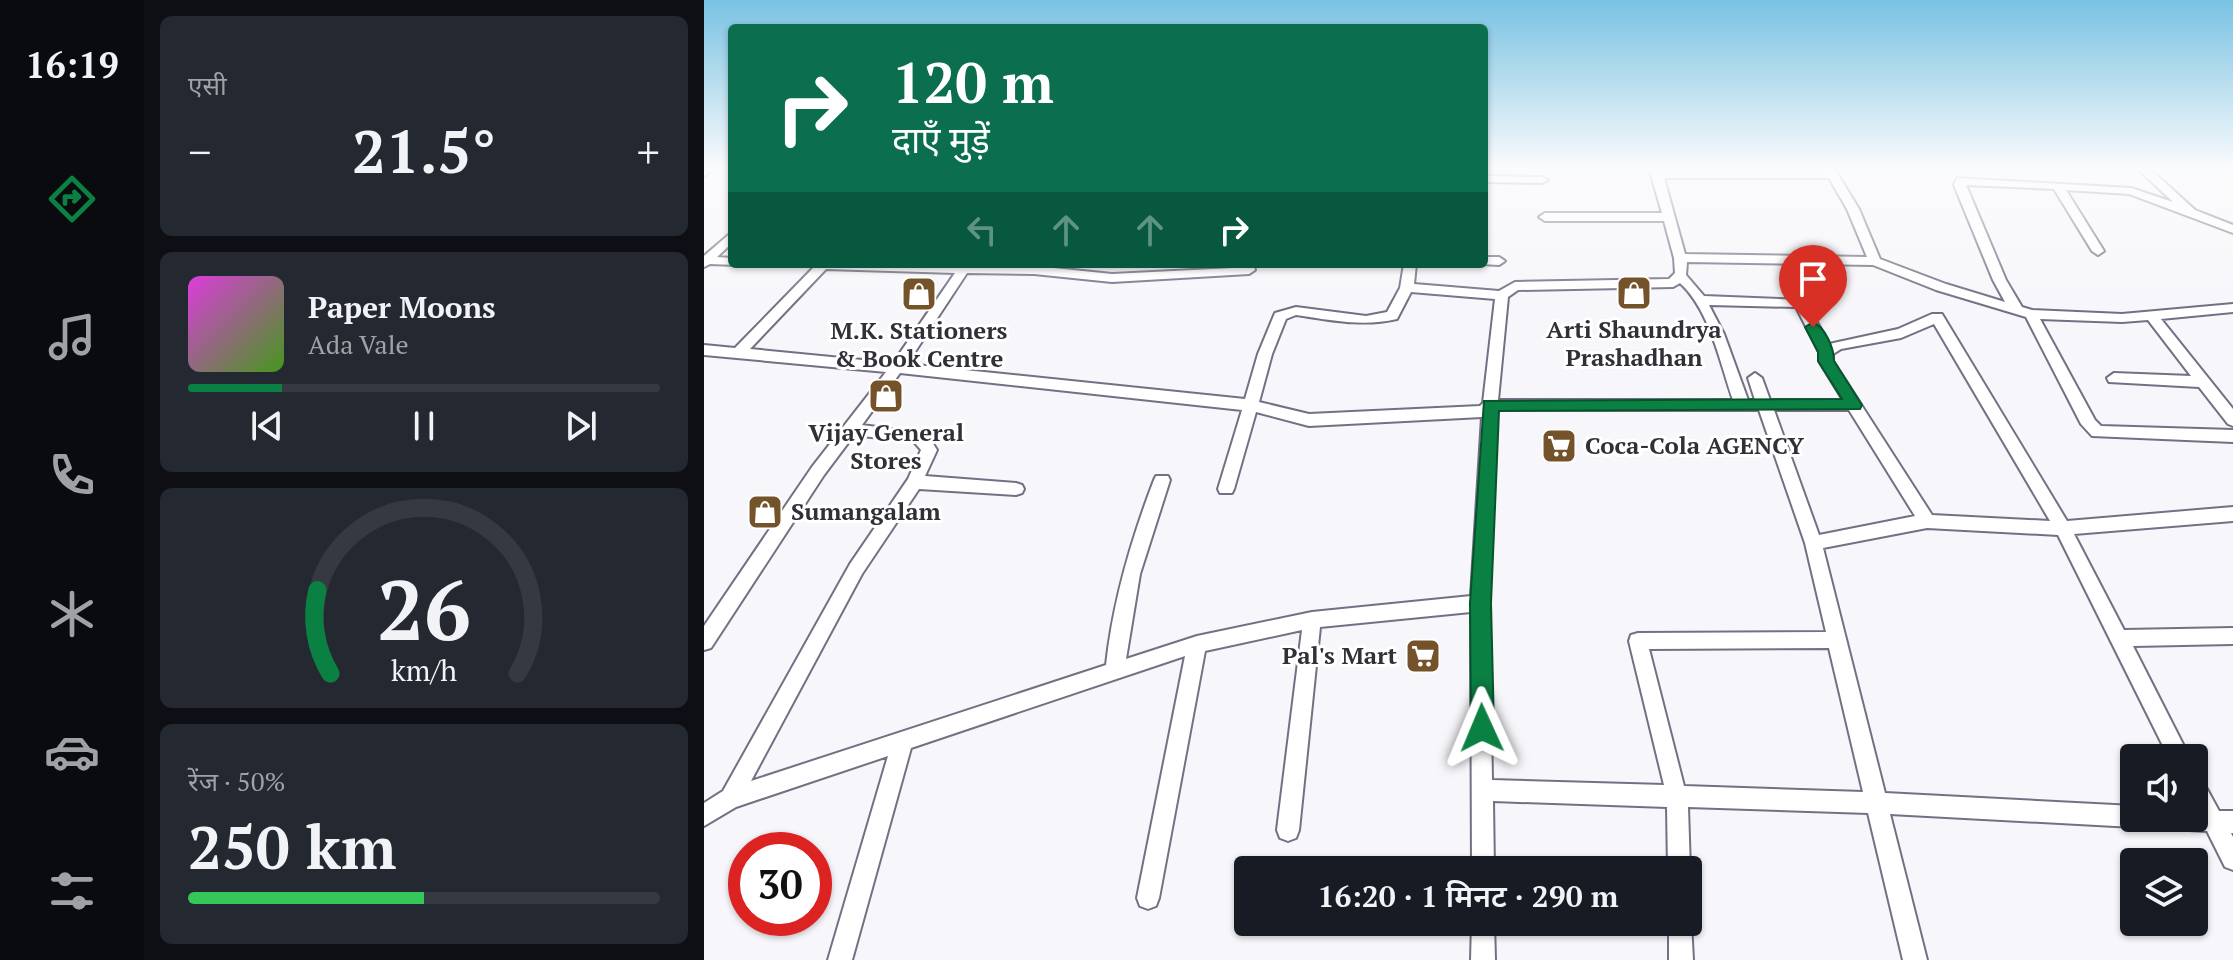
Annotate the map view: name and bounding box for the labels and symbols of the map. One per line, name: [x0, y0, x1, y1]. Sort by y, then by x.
pin: [1779, 245, 1847, 327]
shop icon: Arti Shaundrya Prashadhan: [1615, 274, 1653, 312]
shop icon: M.K. Stationers & Book Centre: [900, 275, 938, 313]
place label: Arti Shaundrya Prashadhan: [1546, 313, 1722, 373]
place label: M.K. Stationers & Book Centre: [831, 314, 1008, 374]
shop icon: Vijay General Stores: [867, 377, 905, 415]
place label: Vijay General Stores: [808, 416, 964, 476]
supermarket icon: Coca-Cola AGENCY: [1540, 427, 1578, 465]
place label: Coca-Cola AGENCY: [1585, 429, 1804, 461]
shop icon: Sumangalam: [746, 493, 784, 531]
place label: Sumangalam: [791, 495, 941, 527]
supermarket icon: Pal's Mart: [1404, 637, 1442, 675]
place label: Pal's Mart: [1282, 639, 1397, 671]
position arrow: [1440, 686, 1524, 770]
speed limit sign: 30: [728, 832, 832, 936]

